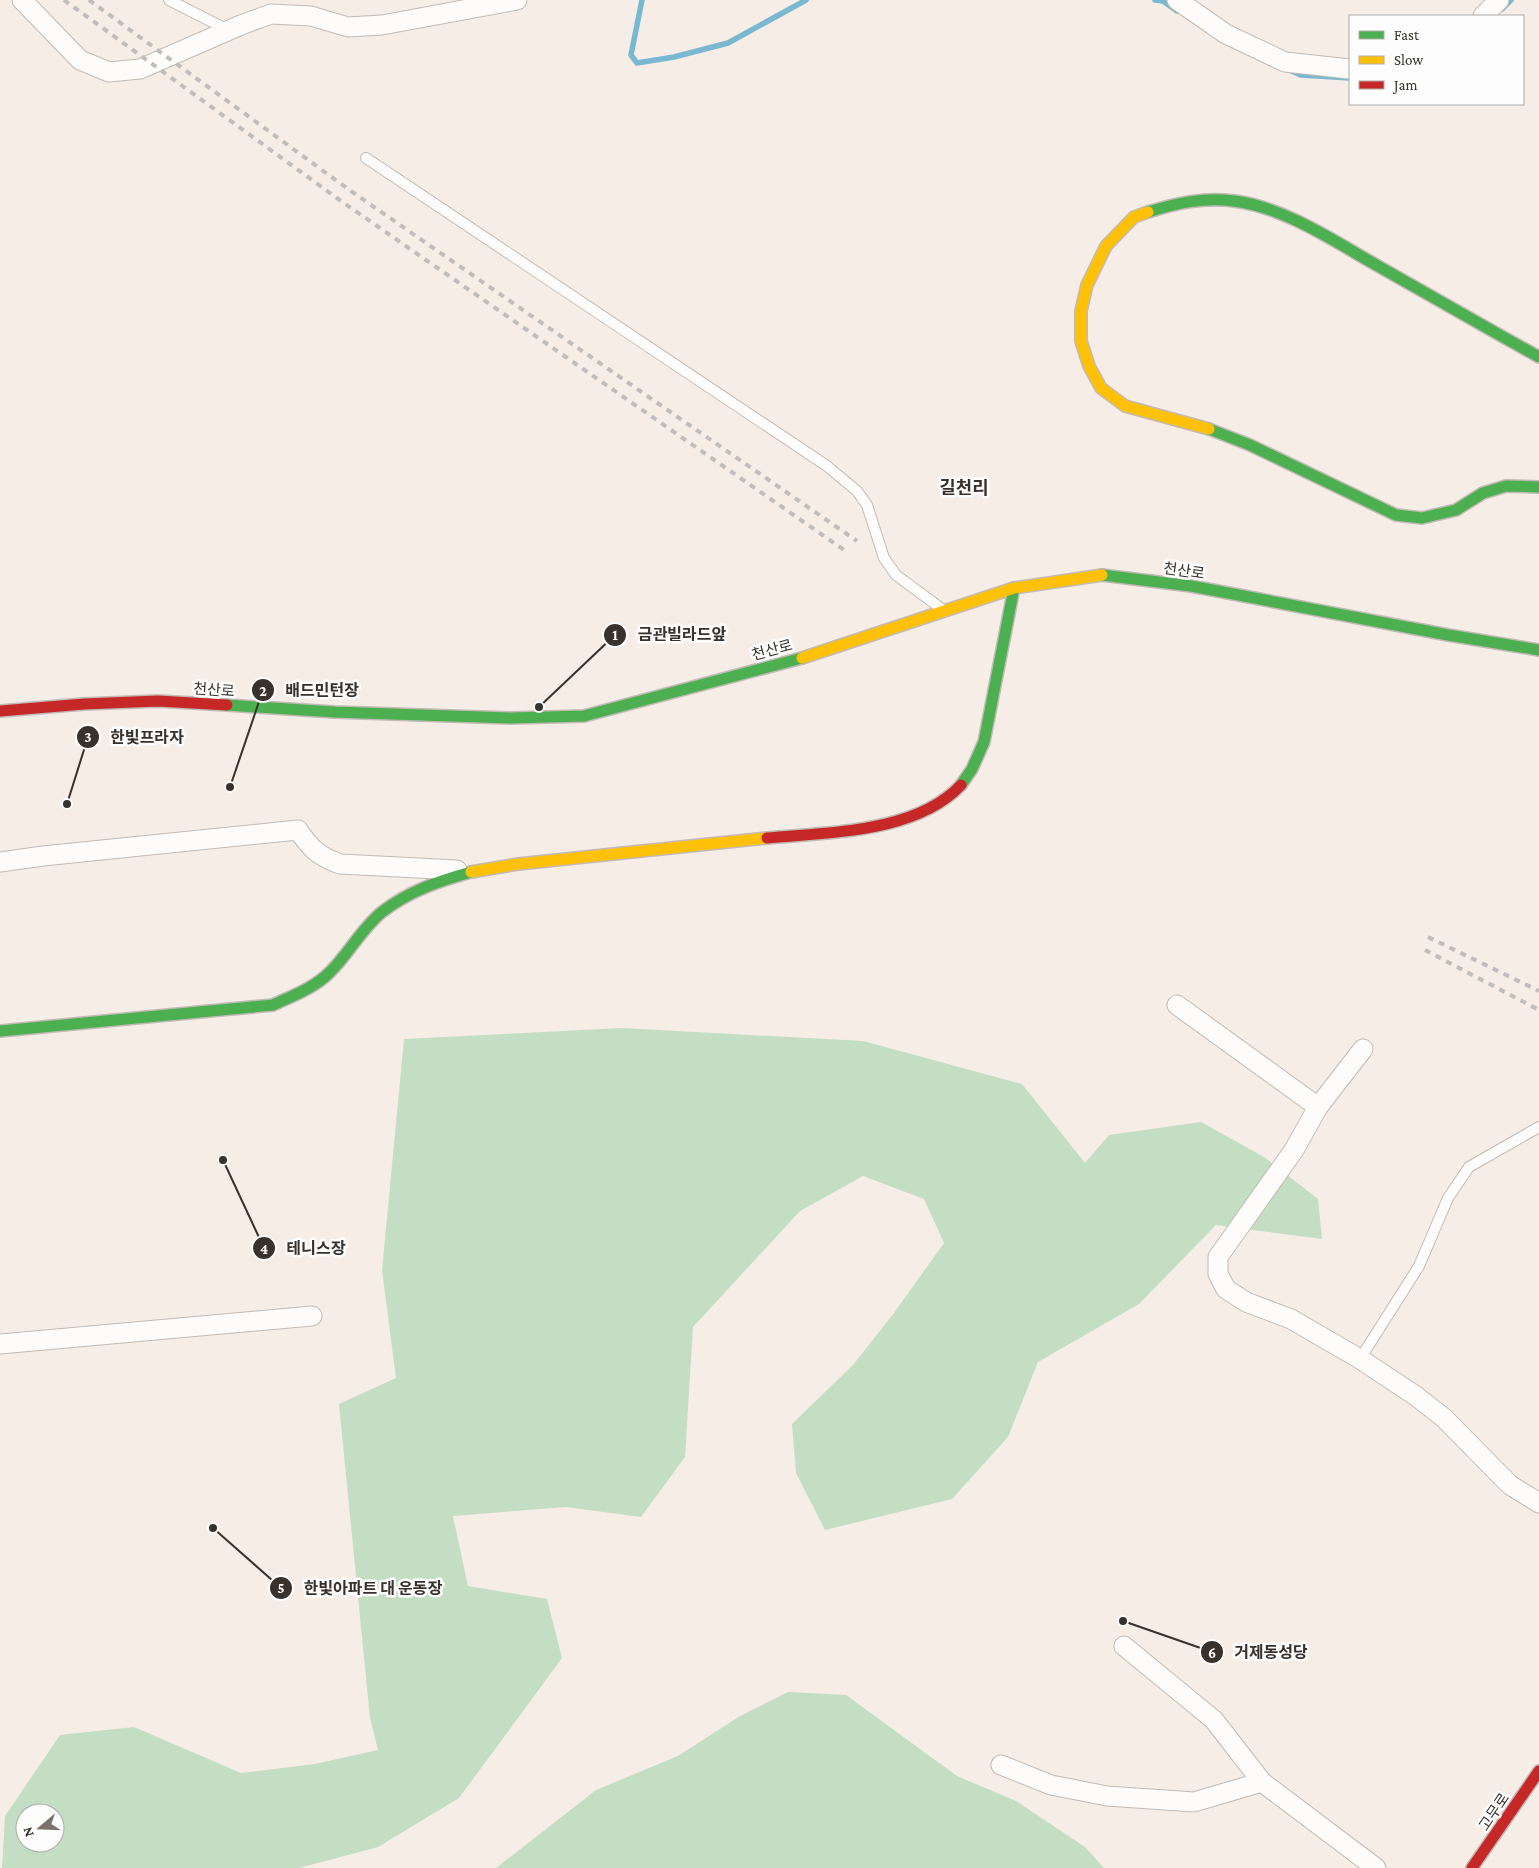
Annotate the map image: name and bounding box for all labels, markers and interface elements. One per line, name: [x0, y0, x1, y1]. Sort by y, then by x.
legend: [1349, 15, 1524, 105]
text: Fast: [1394, 27, 1420, 43]
text: Slow: [1394, 52, 1424, 68]
text: Jam: [1392, 77, 1417, 94]
district label: 길천리: [939, 478, 989, 498]
street label: 천산로: [1162, 559, 1206, 582]
callout: 금관빌라드앞: [603, 619, 736, 650]
text: 금관빌라드앞: [638, 626, 726, 643]
text: 1: [612, 627, 618, 643]
street label: 천산로: [750, 636, 794, 663]
callout: 배드민턴장: [250, 675, 369, 706]
street label: 천산로: [193, 680, 235, 699]
text: 배드민턴장: [285, 682, 359, 699]
text: 2: [259, 683, 267, 699]
callout: 한빛프라자: [75, 722, 194, 753]
text: 한빛프라자: [110, 728, 184, 746]
text: 3: [84, 729, 92, 745]
callout: 테니스장: [252, 1233, 356, 1264]
text: 테니스장: [287, 1240, 346, 1257]
text: 4: [260, 1241, 268, 1257]
callout: 한빛아파트 대 운동장: [268, 1572, 452, 1603]
text: 한빛아파트 대 운동장: [304, 1579, 443, 1597]
text: 5: [277, 1580, 285, 1596]
callout: 거제동성당: [1200, 1637, 1318, 1668]
text: 거제동성당: [1234, 1644, 1308, 1661]
text: 6: [1208, 1645, 1216, 1661]
street label: 고무로: [1476, 1790, 1512, 1834]
north arrow: [15, 1803, 65, 1853]
text: N: [18, 1825, 37, 1839]

